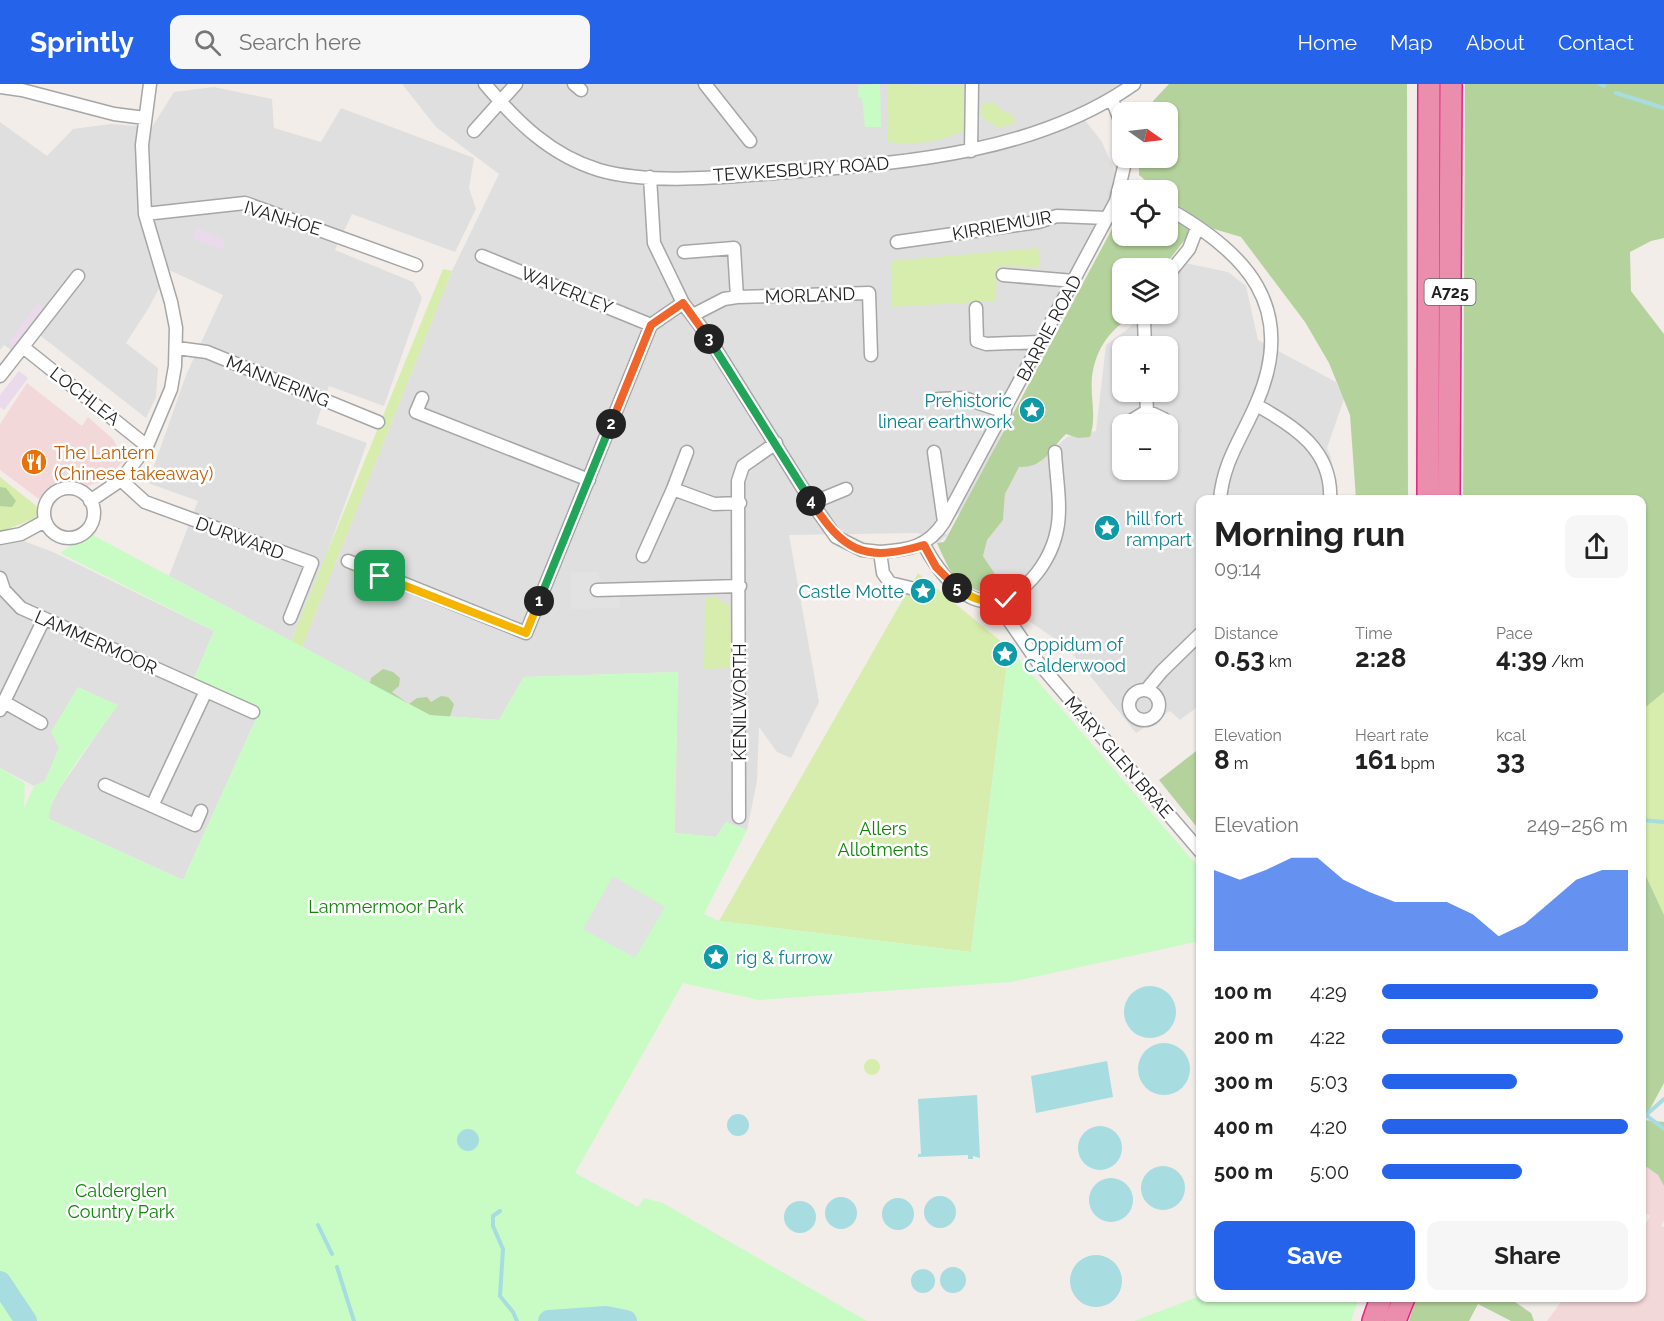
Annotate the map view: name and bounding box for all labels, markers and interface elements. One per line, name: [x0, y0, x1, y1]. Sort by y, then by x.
search box: [170, 15, 590, 69]
text: Sprintly: [30, 26, 134, 59]
icon: search: [191, 26, 224, 59]
text: Search here: [239, 29, 361, 55]
text: Home: [1298, 30, 1357, 55]
text: Map: [1390, 30, 1433, 55]
text: About: [1466, 30, 1525, 55]
text: Contact: [1558, 30, 1634, 55]
north arrow: [1112, 102, 1178, 168]
map controls: [1112, 102, 1178, 480]
street label: TEWKESBURY ROAD: [712, 152, 890, 186]
button: locate: [1112, 180, 1178, 246]
street label: IVANHOE: [242, 196, 324, 240]
street label: KIRRIEMUIR: [951, 206, 1054, 244]
button: layers: [1112, 258, 1178, 324]
street label: WAVERLEY: [518, 262, 616, 318]
street label: BARRIE ROAD: [1012, 271, 1086, 385]
road number: A725: [1424, 279, 1476, 305]
street label: MORLAND: [764, 283, 856, 307]
pin: 3: [694, 324, 724, 354]
text: 3: [705, 329, 713, 348]
button: +: [1112, 336, 1178, 402]
street label: MANNERING: [223, 351, 333, 411]
street label: LOCHLEA: [46, 362, 124, 430]
place label: Prehistoric linear earthwork: [878, 390, 1012, 432]
place icon: Prehistoric linear earthwork: [1017, 395, 1047, 425]
pin: 2: [596, 409, 626, 439]
text: 2: [606, 414, 616, 433]
button: −: [1112, 414, 1178, 480]
place label: The Lantern (Chinese takeaway): [54, 442, 214, 484]
restaurant icon: The Lantern (Chinese takeaway): [19, 447, 49, 477]
pin: 4: [796, 486, 826, 516]
text: 4: [806, 491, 816, 510]
place label: hill fort rampart: [1126, 508, 1192, 550]
street label: DURWARD: [193, 512, 287, 564]
place icon: hill fort rampart: [1092, 513, 1122, 543]
text: Morning run: [1214, 515, 1405, 554]
button: share: [1565, 515, 1628, 578]
pin: [354, 550, 405, 601]
text: 09:14: [1214, 557, 1261, 581]
icon: arrive: [363, 559, 396, 592]
pin: 5: [942, 573, 972, 603]
pin: [980, 574, 1031, 625]
place icon: Castle Motte: [908, 576, 938, 606]
text: 5: [953, 578, 961, 597]
place label: Castle Motte: [798, 581, 904, 602]
icon: check: [989, 583, 1022, 616]
pin: 1: [524, 586, 554, 616]
text: 1: [535, 591, 543, 610]
street label: LAMMERMOOR: [32, 606, 161, 678]
text: Distance: [1214, 624, 1278, 643]
text: Time: [1355, 624, 1392, 643]
text: Pace: [1496, 624, 1533, 643]
place label: Oppidum of Calderwood: [1024, 634, 1126, 676]
place icon: Oppidum of Calderwood: [990, 639, 1020, 669]
street label: KENILWORTH: [729, 643, 750, 761]
text: 0.53: [1214, 643, 1265, 673]
text: 2:28: [1355, 643, 1406, 673]
text: 4:39: [1496, 643, 1547, 673]
text: km: [1265, 652, 1292, 671]
text: /km: [1547, 652, 1584, 671]
street label: MARY GLEN BRAE: [1060, 692, 1178, 822]
text: Elevation: [1214, 726, 1282, 745]
text: Heart rate: [1355, 726, 1429, 745]
text: kcal: [1496, 726, 1526, 745]
text: 8: [1214, 745, 1230, 775]
text: 161: [1355, 745, 1396, 775]
text: 33: [1496, 745, 1525, 775]
text: m: [1230, 754, 1249, 773]
text: bpm: [1396, 754, 1435, 773]
text: Elevation: [1214, 813, 1299, 837]
text: 249–256 m: [1527, 813, 1628, 837]
park label: Allers Allotments: [838, 818, 929, 860]
park label: Lammermoor Park: [308, 896, 464, 917]
place icon: rig & furrow: [701, 942, 731, 972]
place label: rig & furrow: [736, 947, 833, 968]
text: 100 m: [1214, 980, 1272, 1004]
text: 4:29: [1310, 980, 1347, 1004]
text: 200 m: [1214, 1025, 1273, 1049]
text: 4:22: [1310, 1025, 1346, 1049]
text: 300 m: [1214, 1070, 1273, 1094]
text: 5:03: [1310, 1070, 1348, 1094]
text: 400 m: [1214, 1115, 1273, 1139]
text: 4:20: [1310, 1115, 1347, 1139]
text: 500 m: [1214, 1160, 1273, 1184]
text: 5:00: [1310, 1160, 1349, 1184]
park label: Calderglen Country Park: [67, 1180, 175, 1222]
button: Save: [1214, 1221, 1415, 1290]
button: Share: [1427, 1221, 1628, 1290]

